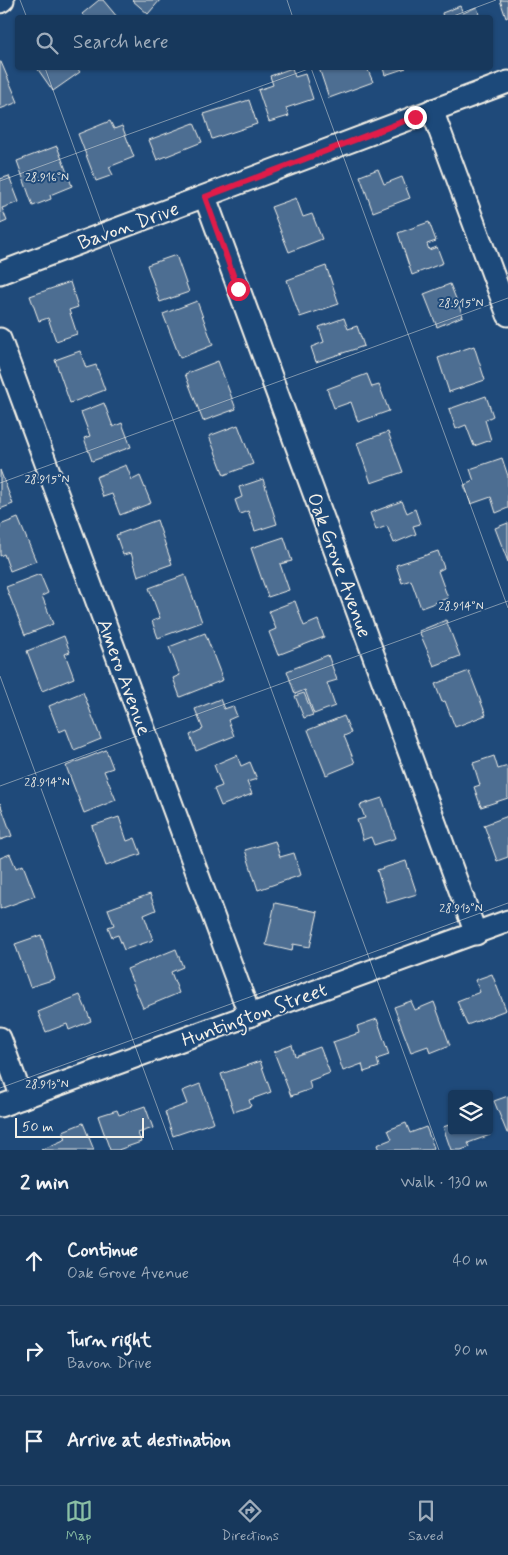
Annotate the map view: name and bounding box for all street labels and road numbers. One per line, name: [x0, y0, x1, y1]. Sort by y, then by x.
street label: Bavon Drive: [74, 196, 183, 257]
street label: Oak Grove Avenue: [300, 489, 377, 642]
street label: Amero Avenue: [90, 616, 157, 740]
street label: Huntington Street: [178, 977, 332, 1056]

